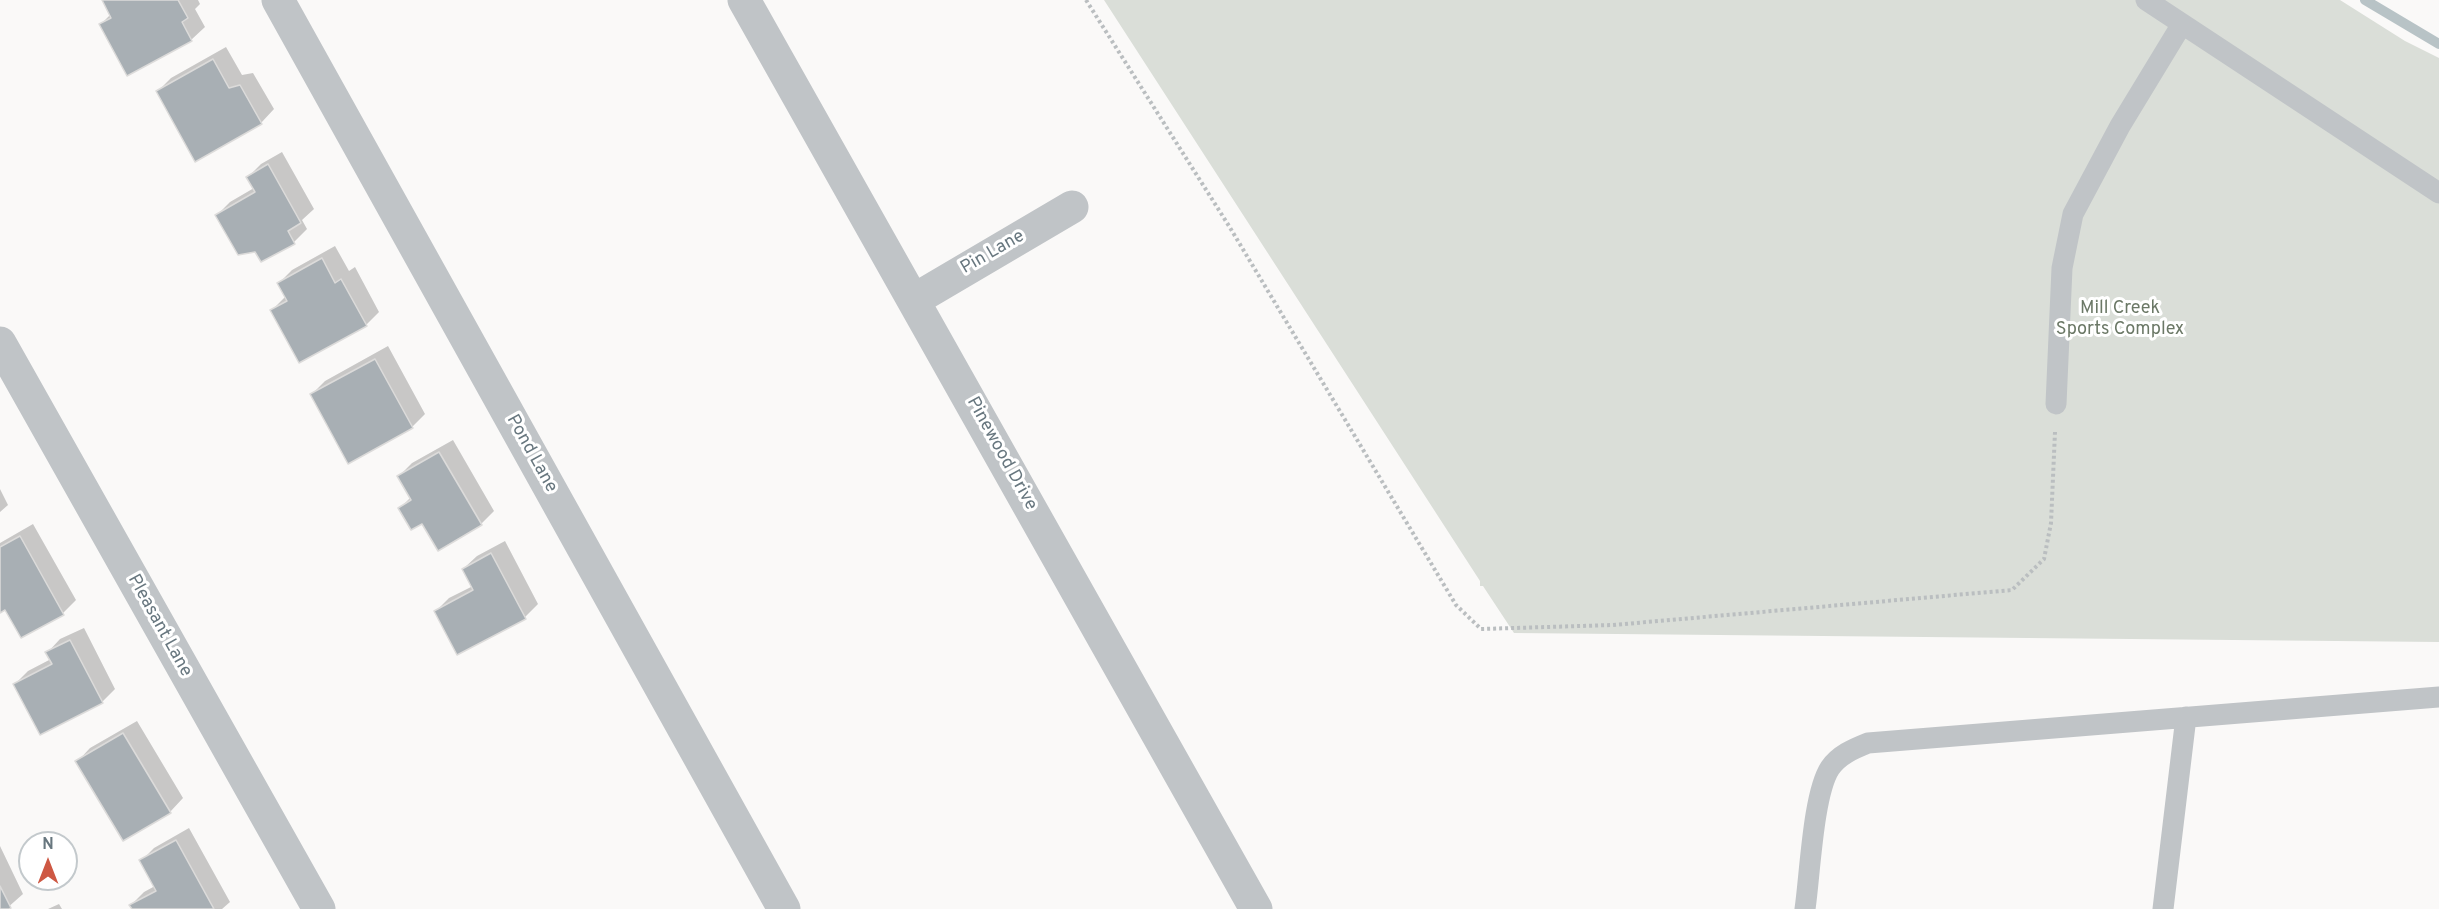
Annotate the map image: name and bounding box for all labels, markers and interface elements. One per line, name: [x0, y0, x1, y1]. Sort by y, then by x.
street label: Pin Lane: [957, 226, 1029, 280]
park label: Mill Creek Sports Complex: [2056, 298, 2184, 340]
street label: Pinewood Drive: [961, 394, 1041, 514]
street label: Pond Lane: [501, 411, 561, 497]
street label: Pleasant Lane: [122, 571, 196, 681]
north arrow: [18, 831, 78, 891]
text: N: [42, 835, 54, 855]

